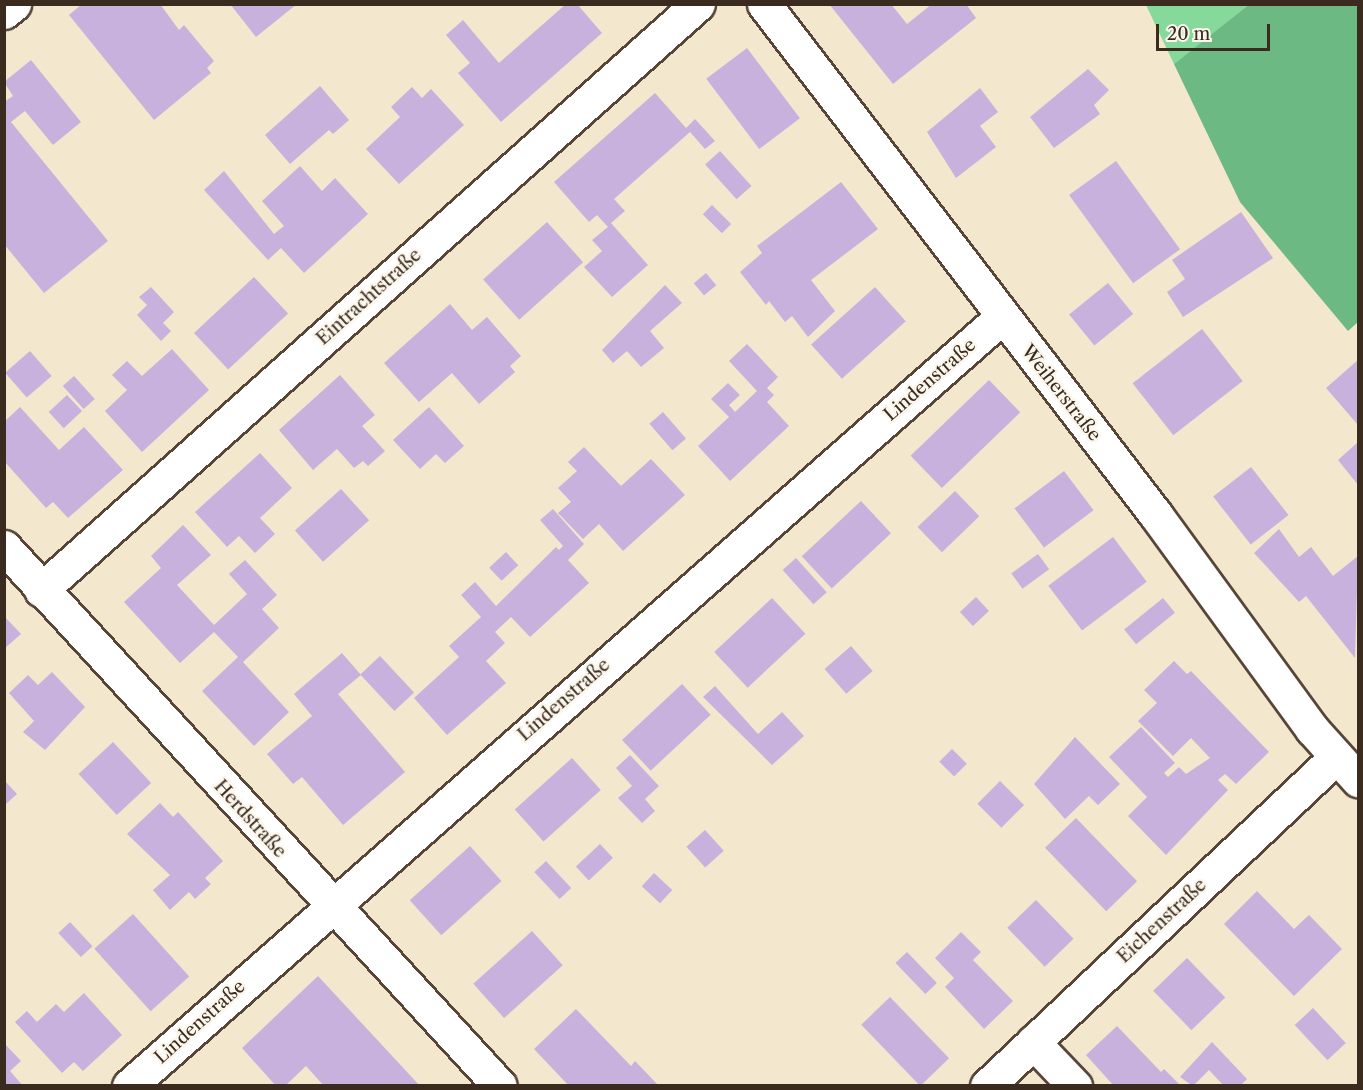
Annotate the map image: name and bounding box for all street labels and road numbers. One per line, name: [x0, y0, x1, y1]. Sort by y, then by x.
street label: Eintrachtstraße: [312, 244, 426, 350]
street label: Lindenstraße: [880, 334, 980, 426]
street label: Weiherstraße: [1017, 341, 1105, 445]
street label: Lindenstraße: [514, 654, 614, 746]
street label: Herdstraße: [209, 776, 291, 862]
street label: Eichenstraße: [1113, 874, 1211, 968]
street label: Lindenstraße: [150, 976, 250, 1068]

